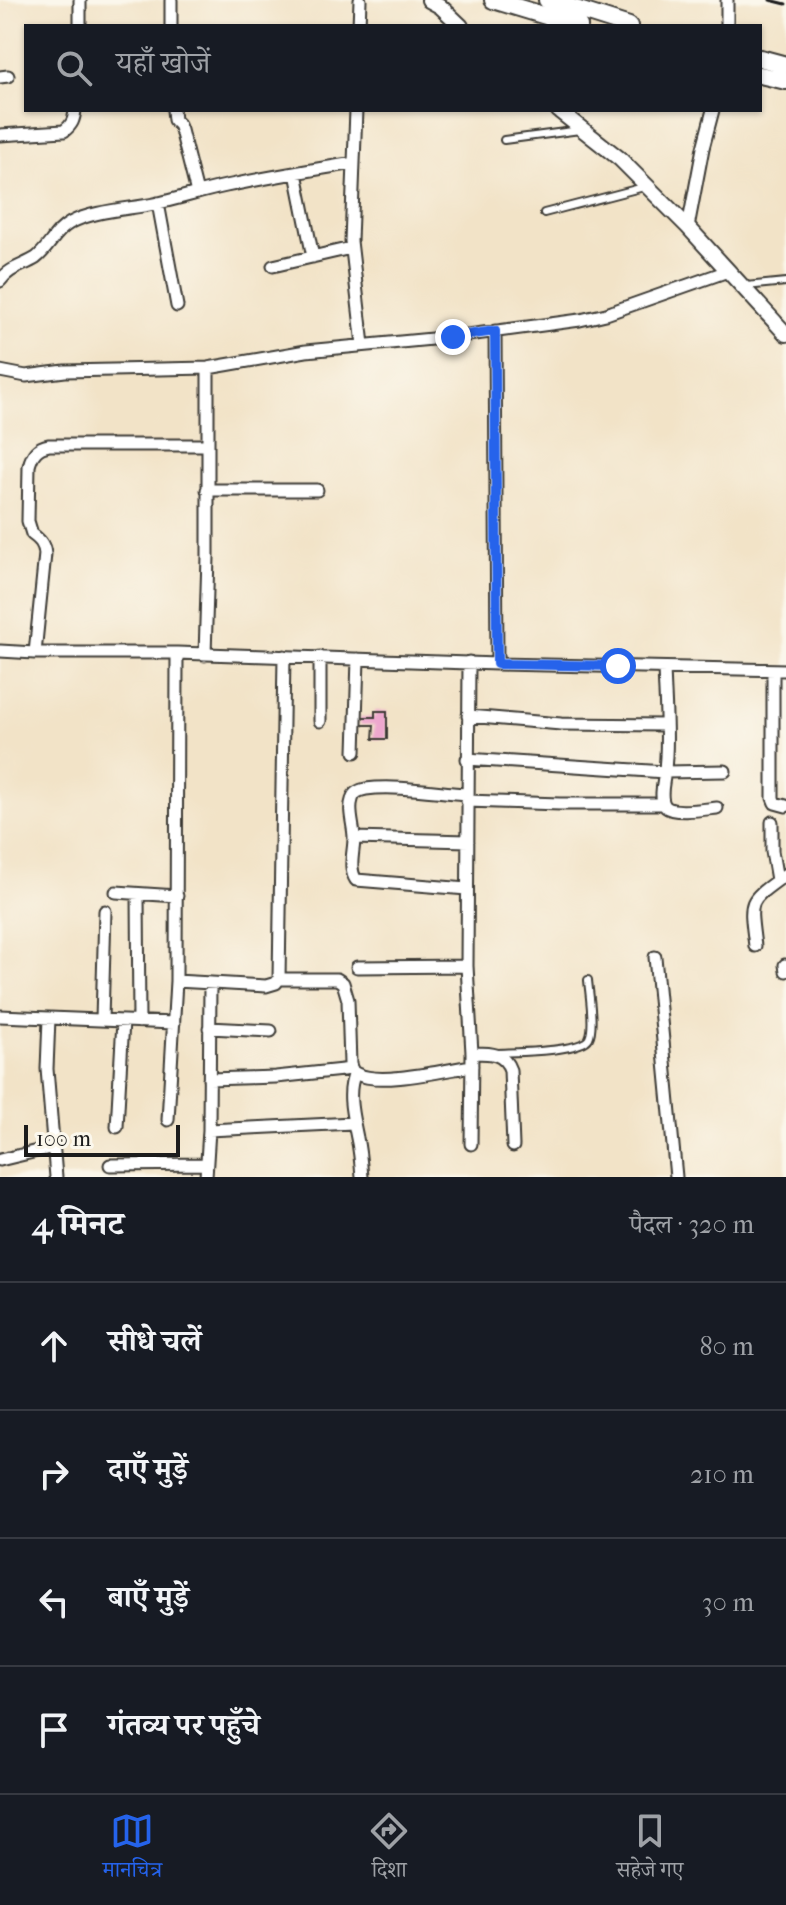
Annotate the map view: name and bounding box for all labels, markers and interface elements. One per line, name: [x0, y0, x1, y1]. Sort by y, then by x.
search box: [24, 24, 762, 112]
icon: search: [52, 46, 96, 90]
text: यहाँ खोजें: [116, 46, 210, 81]
route end: [435, 319, 471, 355]
route start: [600, 648, 636, 684]
scale bar: [24, 1121, 180, 1157]
text: 100 m: [36, 1126, 91, 1152]
text: 4 मिनट: [32, 1204, 124, 1244]
text: पैदल · 320 m: [630, 1209, 754, 1240]
icon: ahead: [32, 1324, 76, 1368]
text: सीधे चलें: [108, 1324, 201, 1359]
text: 80 m: [699, 1331, 754, 1362]
icon: right: [32, 1452, 76, 1496]
text: दाएँ मुड़ें: [108, 1452, 188, 1487]
text: 210 m: [690, 1459, 754, 1490]
icon: left: [32, 1580, 76, 1624]
text: बाएँ मुड़ें: [108, 1580, 189, 1615]
text: 30 m: [702, 1587, 754, 1618]
icon: arrive: [32, 1708, 76, 1752]
text: गंतव्य पर पहुँचे: [108, 1708, 260, 1743]
tab: मानचित्र: [103, 1809, 162, 1891]
tab: दिशा: [367, 1809, 411, 1891]
tab: सहेजे गए: [616, 1809, 683, 1891]

